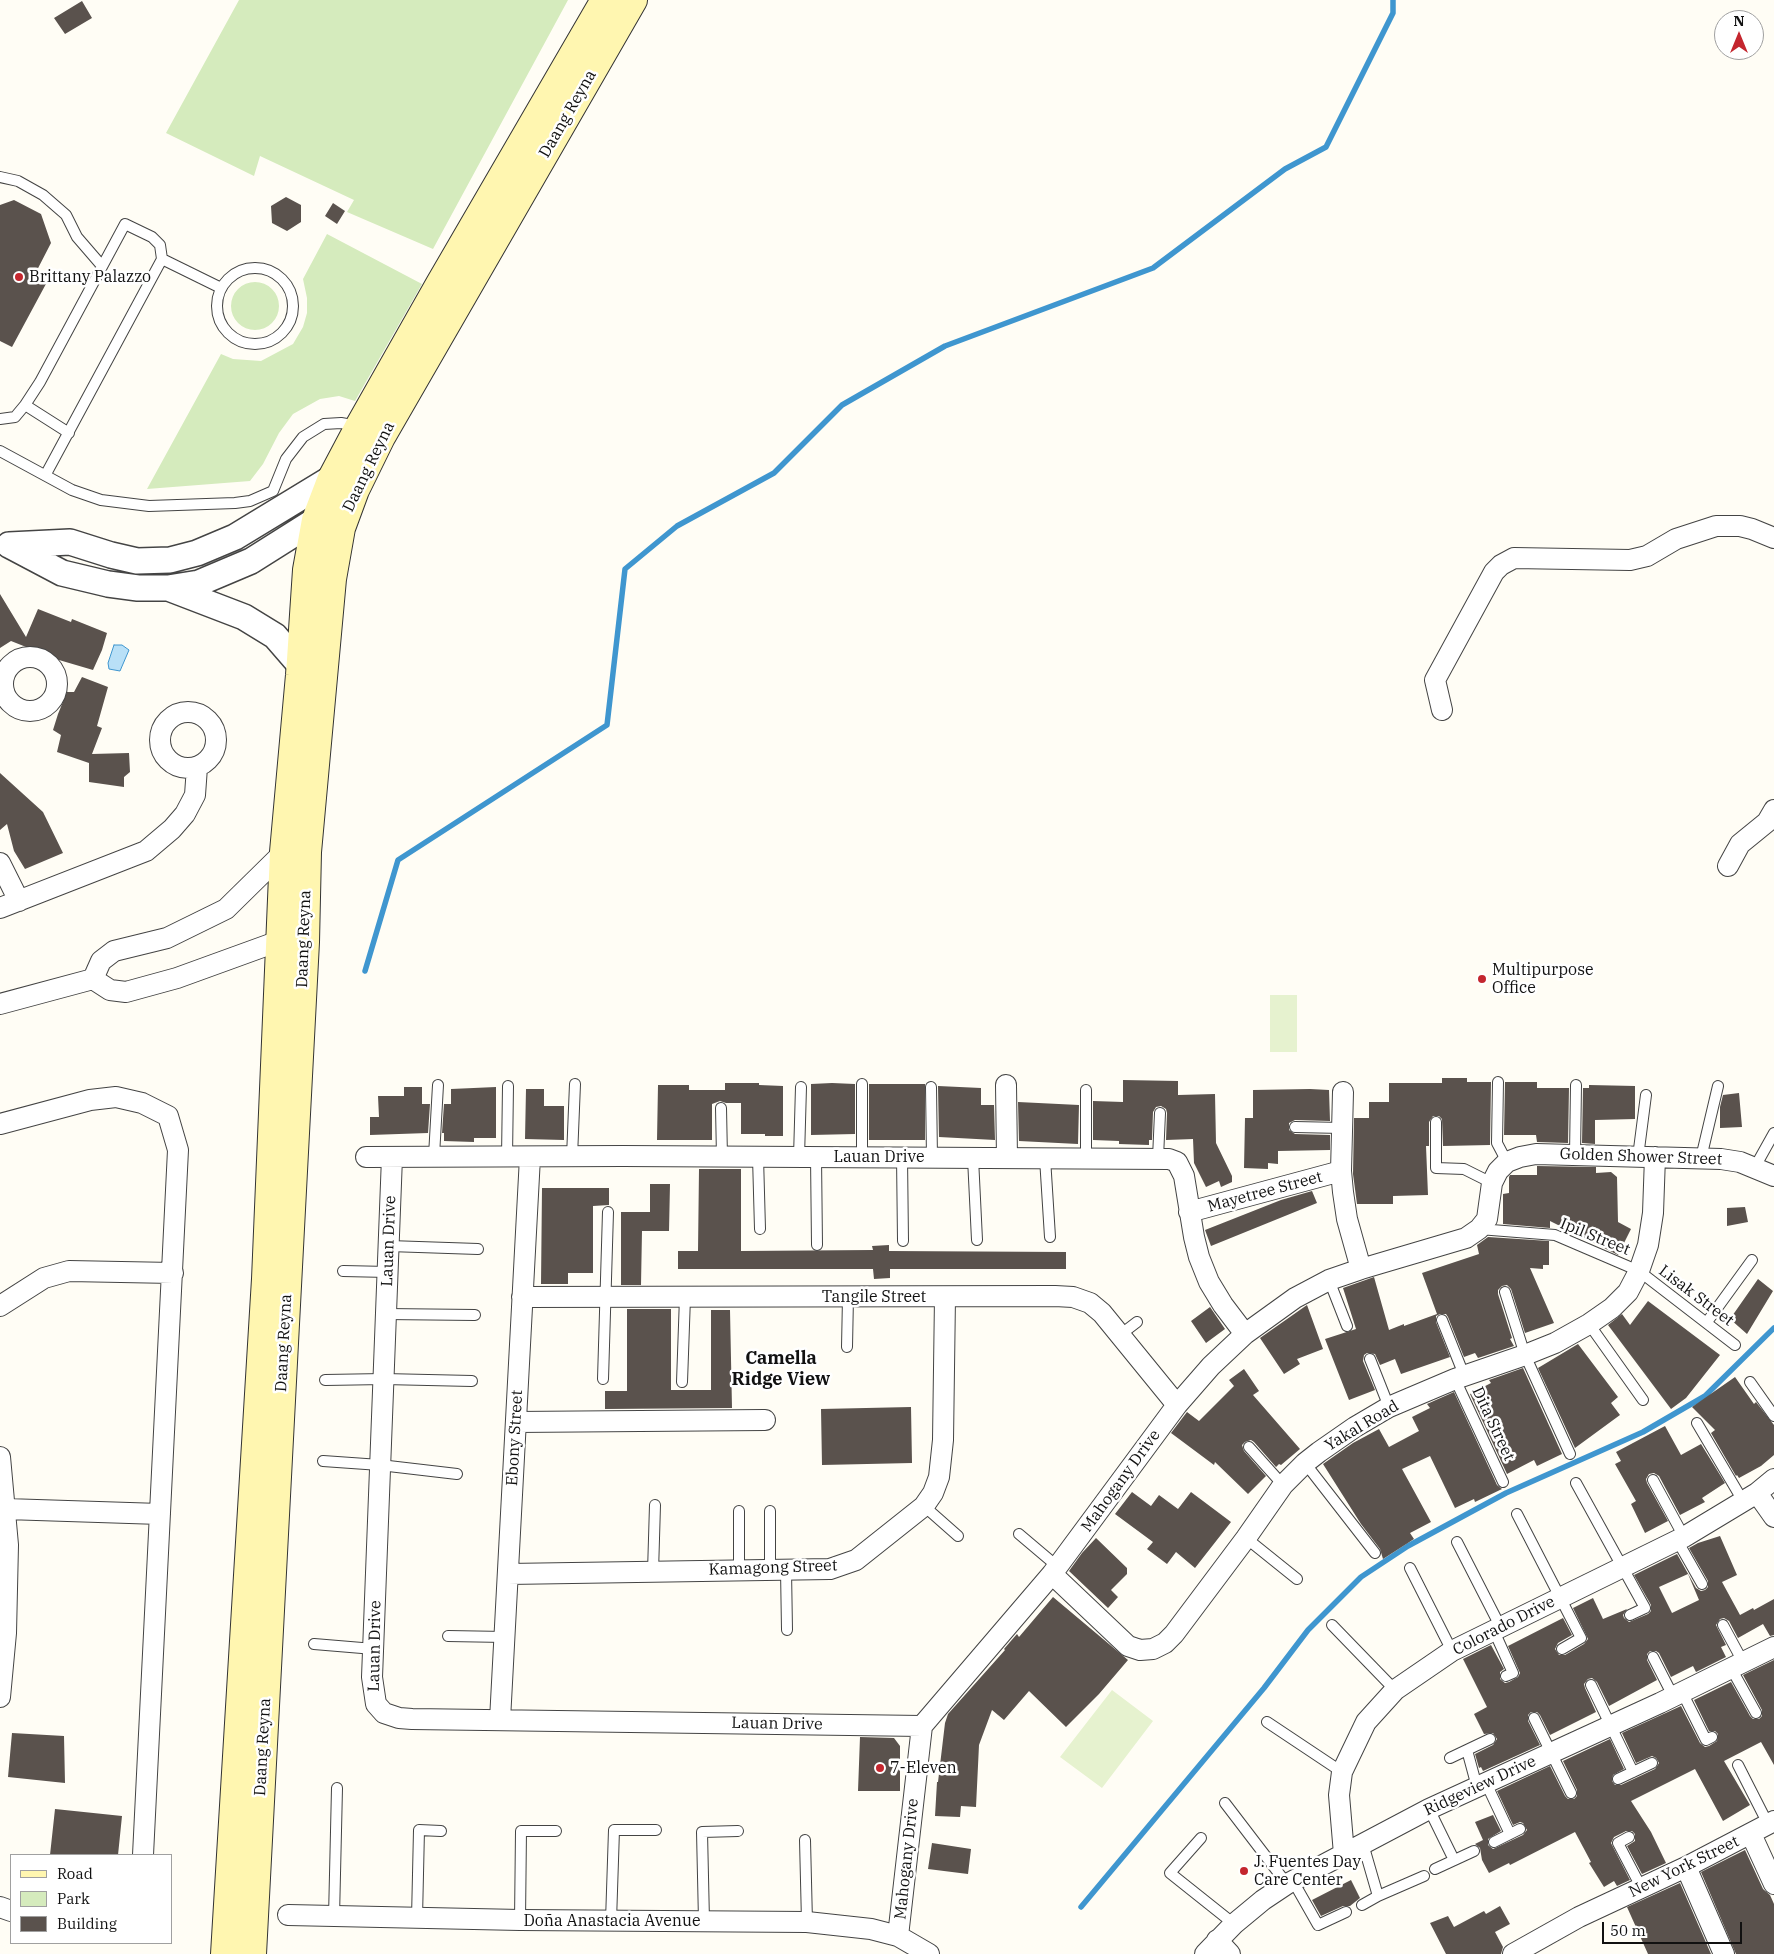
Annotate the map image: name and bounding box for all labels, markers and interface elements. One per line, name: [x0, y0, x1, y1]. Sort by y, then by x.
north arrow: [1714, 10, 1764, 60]
text: N: [1733, 12, 1745, 30]
street label: Daang Reyna: [535, 67, 601, 161]
place label: Brittany Palazzo: [29, 267, 151, 287]
marker: Brittany Palazzo: [13, 271, 25, 283]
street label: Daang Reyna: [339, 419, 399, 515]
street label: Daang Reyna: [293, 890, 315, 988]
place label: Multipurpose Office: [1492, 960, 1594, 998]
marker: Multipurpose Office: [1476, 973, 1488, 985]
street label: Golden Shower Street: [1559, 1145, 1723, 1169]
street label: Lauan Drive: [833, 1147, 925, 1167]
street label: Mayetree Street: [1206, 1167, 1324, 1217]
street label: Lauan Drive: [378, 1195, 400, 1287]
street label: Ipil Street: [1557, 1214, 1633, 1260]
street label: Lisak Street: [1655, 1262, 1737, 1330]
street label: Tangile Street: [822, 1287, 926, 1307]
street label: Daang Reyna: [272, 1294, 296, 1392]
district label: Camella Ridge View: [732, 1348, 830, 1390]
street label: Dita Street: [1468, 1384, 1518, 1464]
street label: Ebony Street: [503, 1389, 527, 1487]
street label: Yakal Road: [1322, 1397, 1402, 1455]
street label: Mahogany Drive: [1077, 1426, 1165, 1536]
street label: Kamagong Street: [708, 1556, 838, 1580]
street label: Colorado Drive: [1450, 1592, 1558, 1660]
street label: Lauan Drive: [365, 1600, 385, 1692]
street label: Daang Reyna: [251, 1698, 275, 1796]
street label: Lauan Drive: [731, 1714, 823, 1734]
street label: Ridgeview Drive: [1421, 1752, 1539, 1820]
place label: 7-Eleven: [890, 1758, 957, 1778]
marker: 7-Eleven: [874, 1762, 886, 1774]
street label: Mahogany Drive: [891, 1797, 923, 1921]
street label: New York Street: [1626, 1832, 1742, 1902]
place label: J. Fuentes Day Care Center: [1254, 1852, 1361, 1890]
legend: [10, 1854, 172, 1944]
text: Road: [57, 1864, 93, 1883]
marker: J. Fuentes Day Care Center: [1238, 1865, 1250, 1877]
text: Park: [57, 1889, 90, 1908]
street label: Doña Anastacia Avenue: [524, 1911, 700, 1931]
scale bar: [1604, 1912, 1744, 1944]
text: Building: [57, 1914, 117, 1933]
text: 50 m: [1610, 1921, 1646, 1940]

